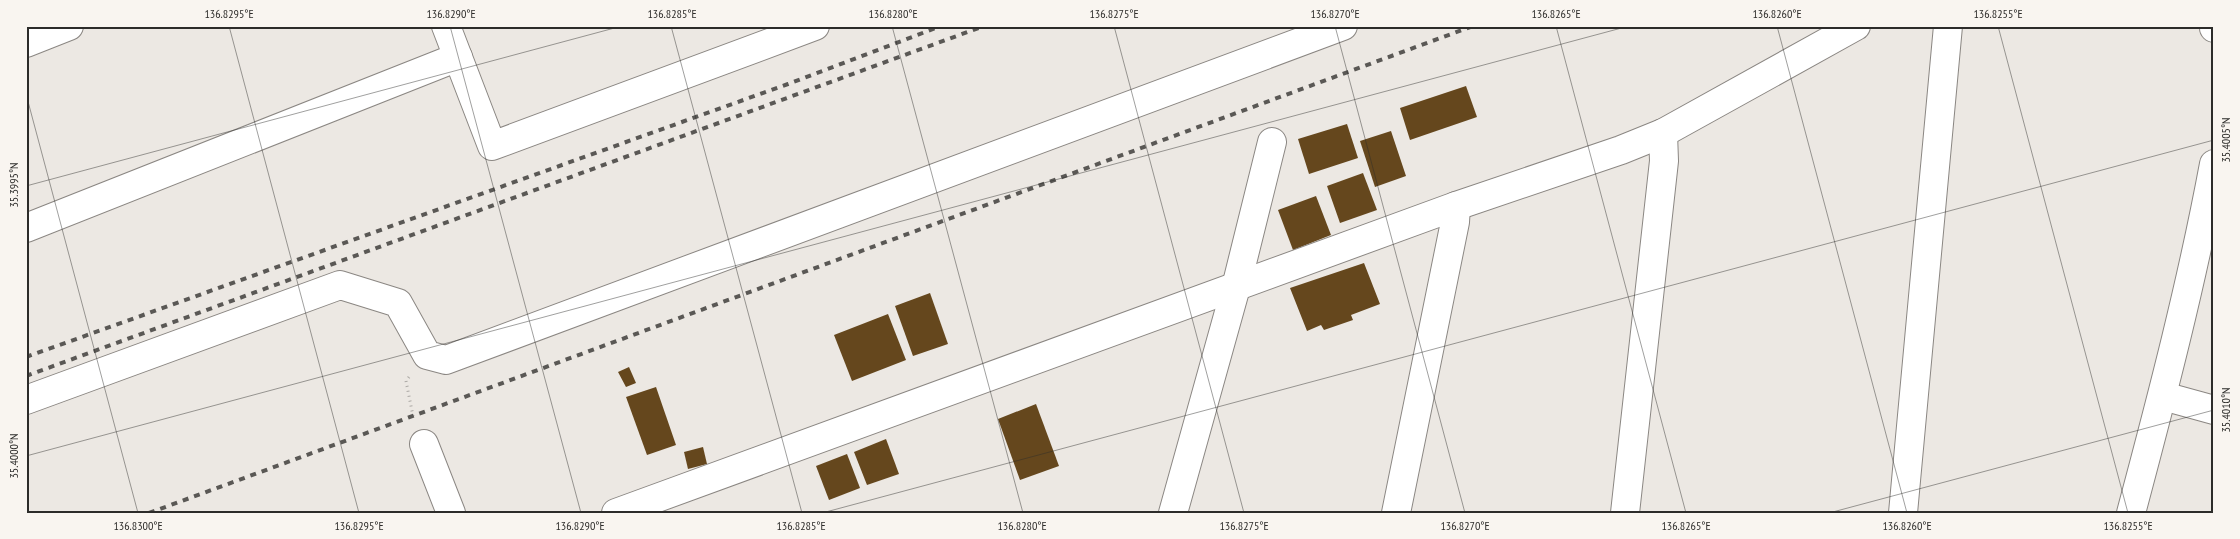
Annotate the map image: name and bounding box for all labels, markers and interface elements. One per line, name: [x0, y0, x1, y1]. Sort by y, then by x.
text: 136.8295°E: [204, 6, 254, 21]
text: 136.8290°E: [426, 6, 476, 21]
text: 136.8285°E: [647, 6, 697, 21]
text: 136.8280°E: [868, 6, 918, 21]
text: 136.8275°E: [1089, 6, 1139, 21]
text: 136.8270°E: [1310, 6, 1360, 21]
text: 136.8265°E: [1531, 6, 1581, 21]
text: 136.8260°E: [1752, 6, 1802, 21]
text: 136.8255°E: [1973, 6, 2023, 21]
text: 35.4005°N: [2218, 117, 2233, 163]
text: 35.3995°N: [6, 162, 21, 208]
text: 35.4010°N: [2218, 387, 2233, 433]
text: 35.4000°N: [6, 433, 21, 479]
text: 136.8300°E: [113, 518, 163, 533]
text: 136.8295°E: [334, 518, 384, 533]
text: 136.8290°E: [555, 518, 605, 533]
text: 136.8285°E: [776, 518, 826, 533]
text: 136.8280°E: [997, 518, 1047, 533]
text: 136.8275°E: [1219, 518, 1269, 533]
text: 136.8270°E: [1440, 518, 1490, 533]
text: 136.8265°E: [1661, 518, 1711, 533]
text: 136.8260°E: [1882, 518, 1932, 533]
text: 136.8255°E: [2103, 518, 2153, 533]

